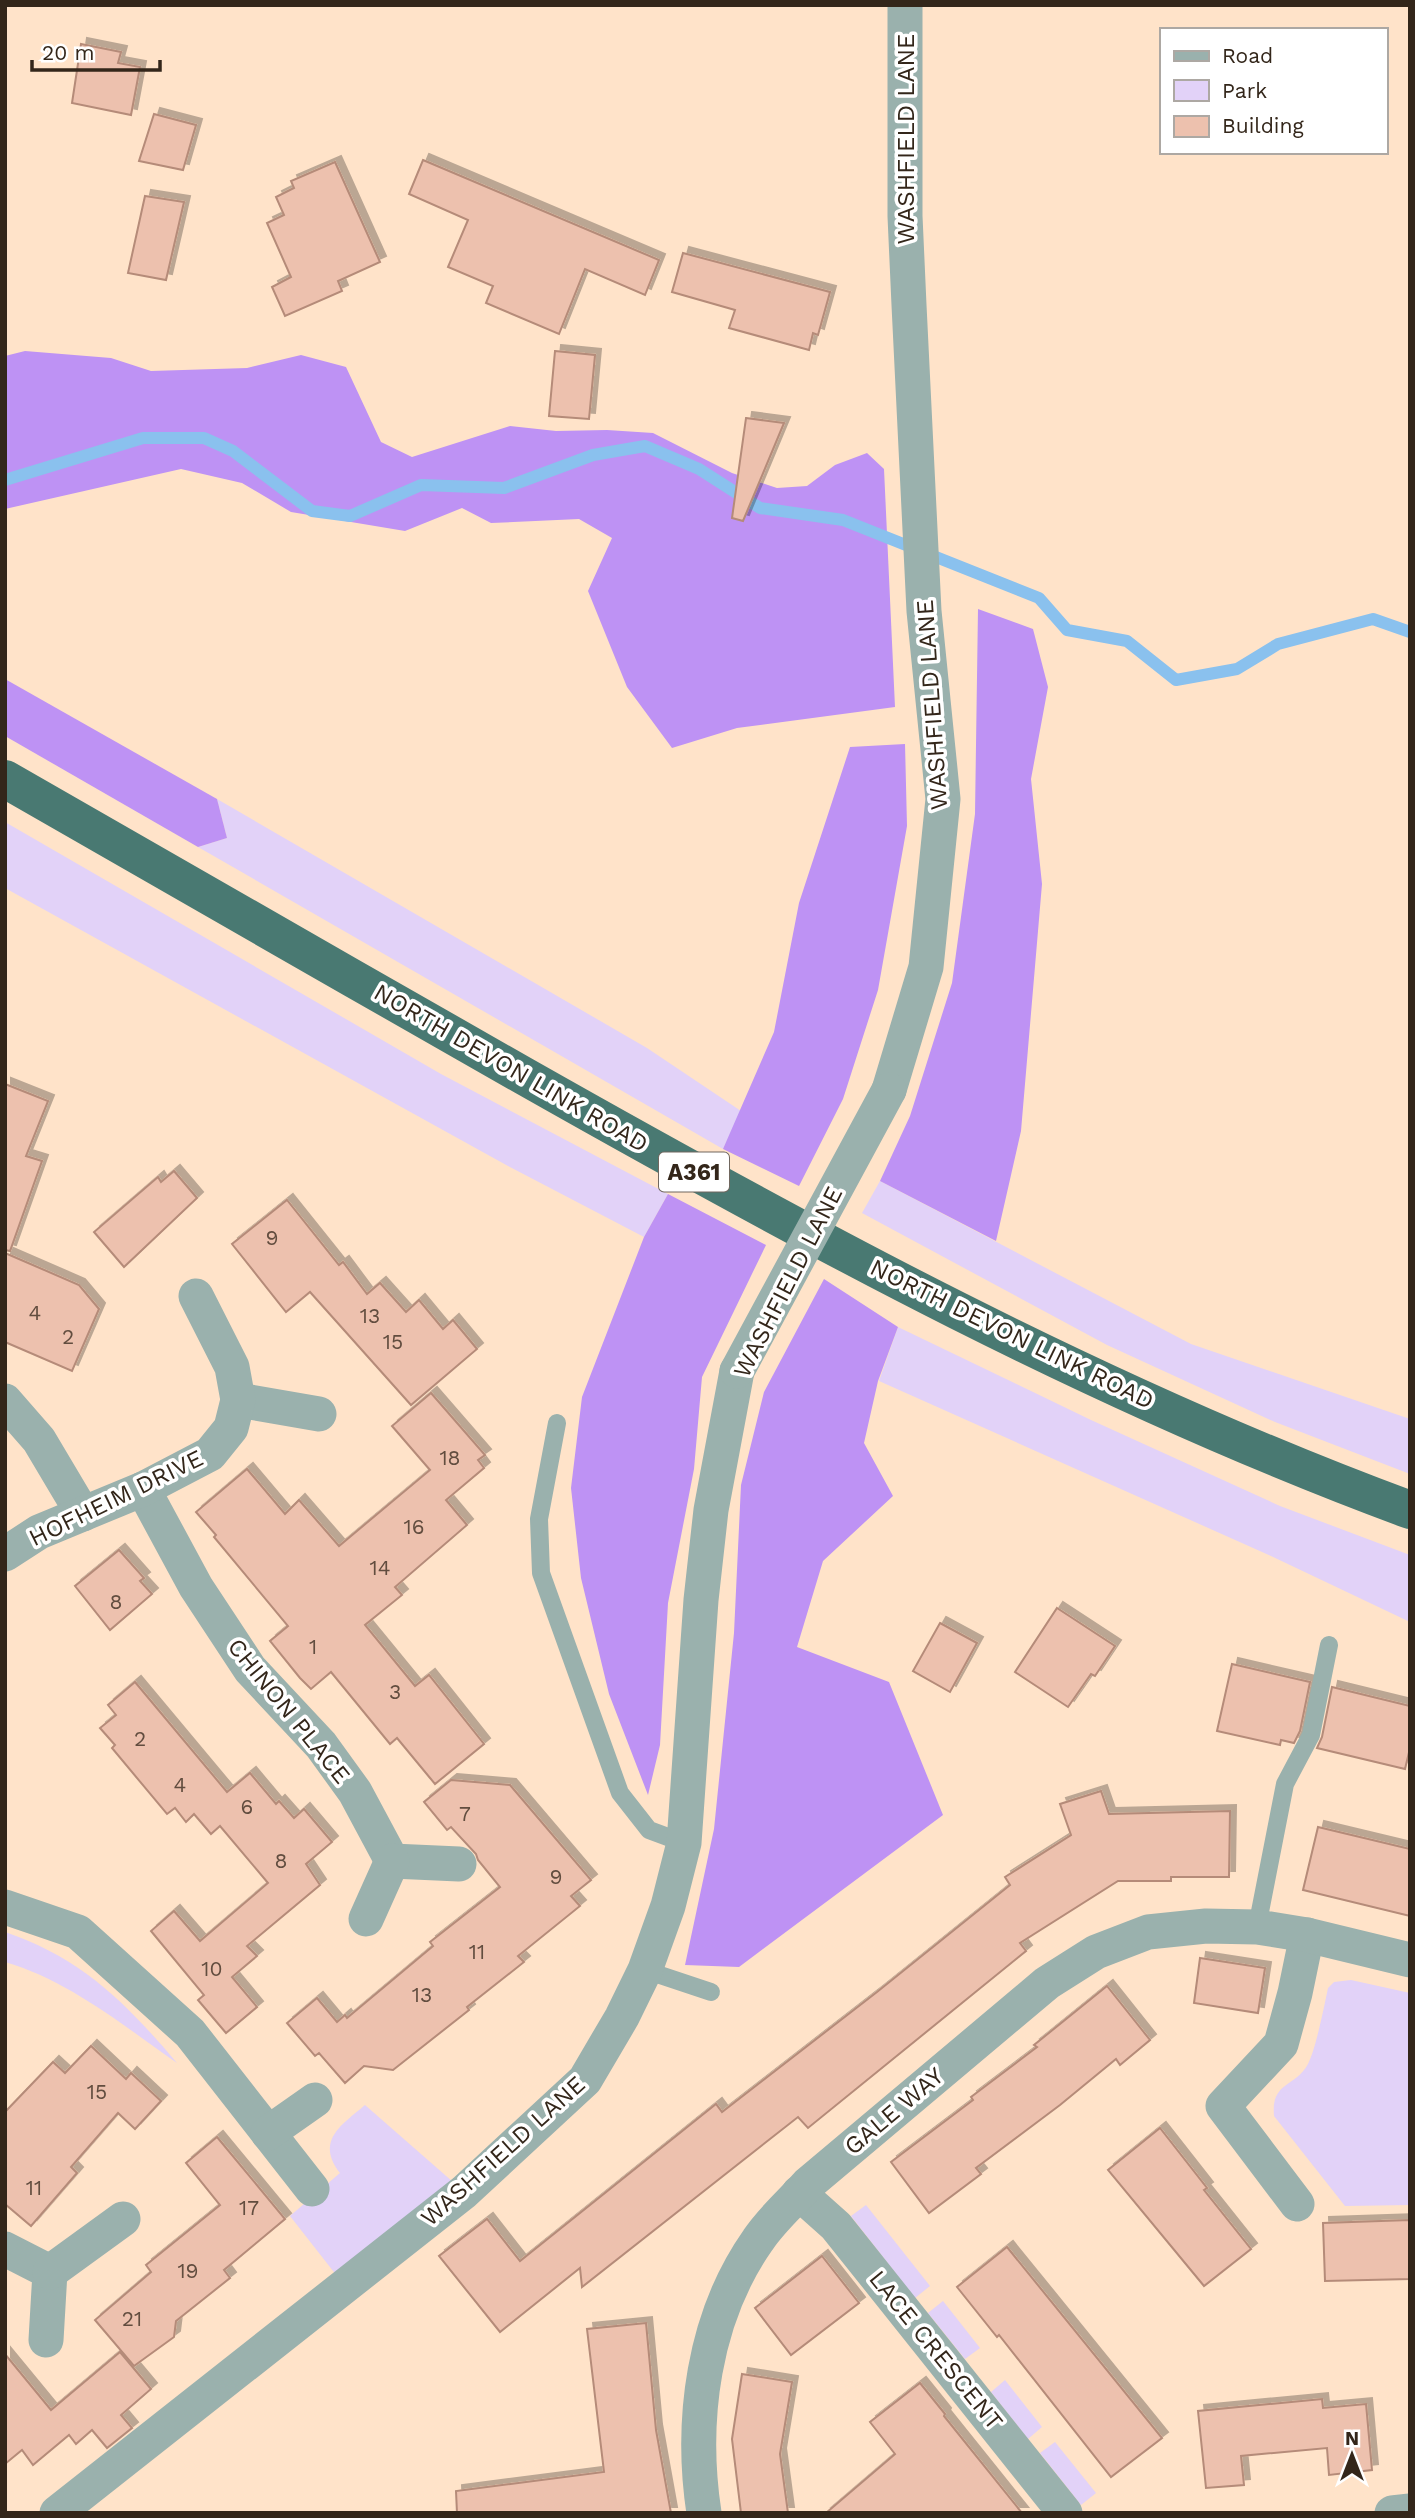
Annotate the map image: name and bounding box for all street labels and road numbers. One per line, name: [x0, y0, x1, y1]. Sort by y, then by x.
street label: WASHFIELD LANE: [892, 34, 920, 244]
street label: WASHFIELD LANE: [911, 599, 953, 811]
street label: NORTH DEVON LINK ROAD: [369, 978, 653, 1158]
road number: A361: [659, 1152, 729, 1191]
street label: WASHFIELD LANE: [728, 1182, 848, 1382]
street label: NORTH DEVON LINK ROAD: [866, 1253, 1158, 1415]
street label: HOFHEIM DRIVE: [24, 1444, 208, 1552]
street label: CHINON PLACE: [222, 1633, 356, 1789]
street label: GALE WAY: [839, 2061, 949, 2160]
street label: WASHFIELD LANE: [415, 2070, 591, 2232]
street label: LACE CRESCENT: [863, 2265, 1009, 2435]

